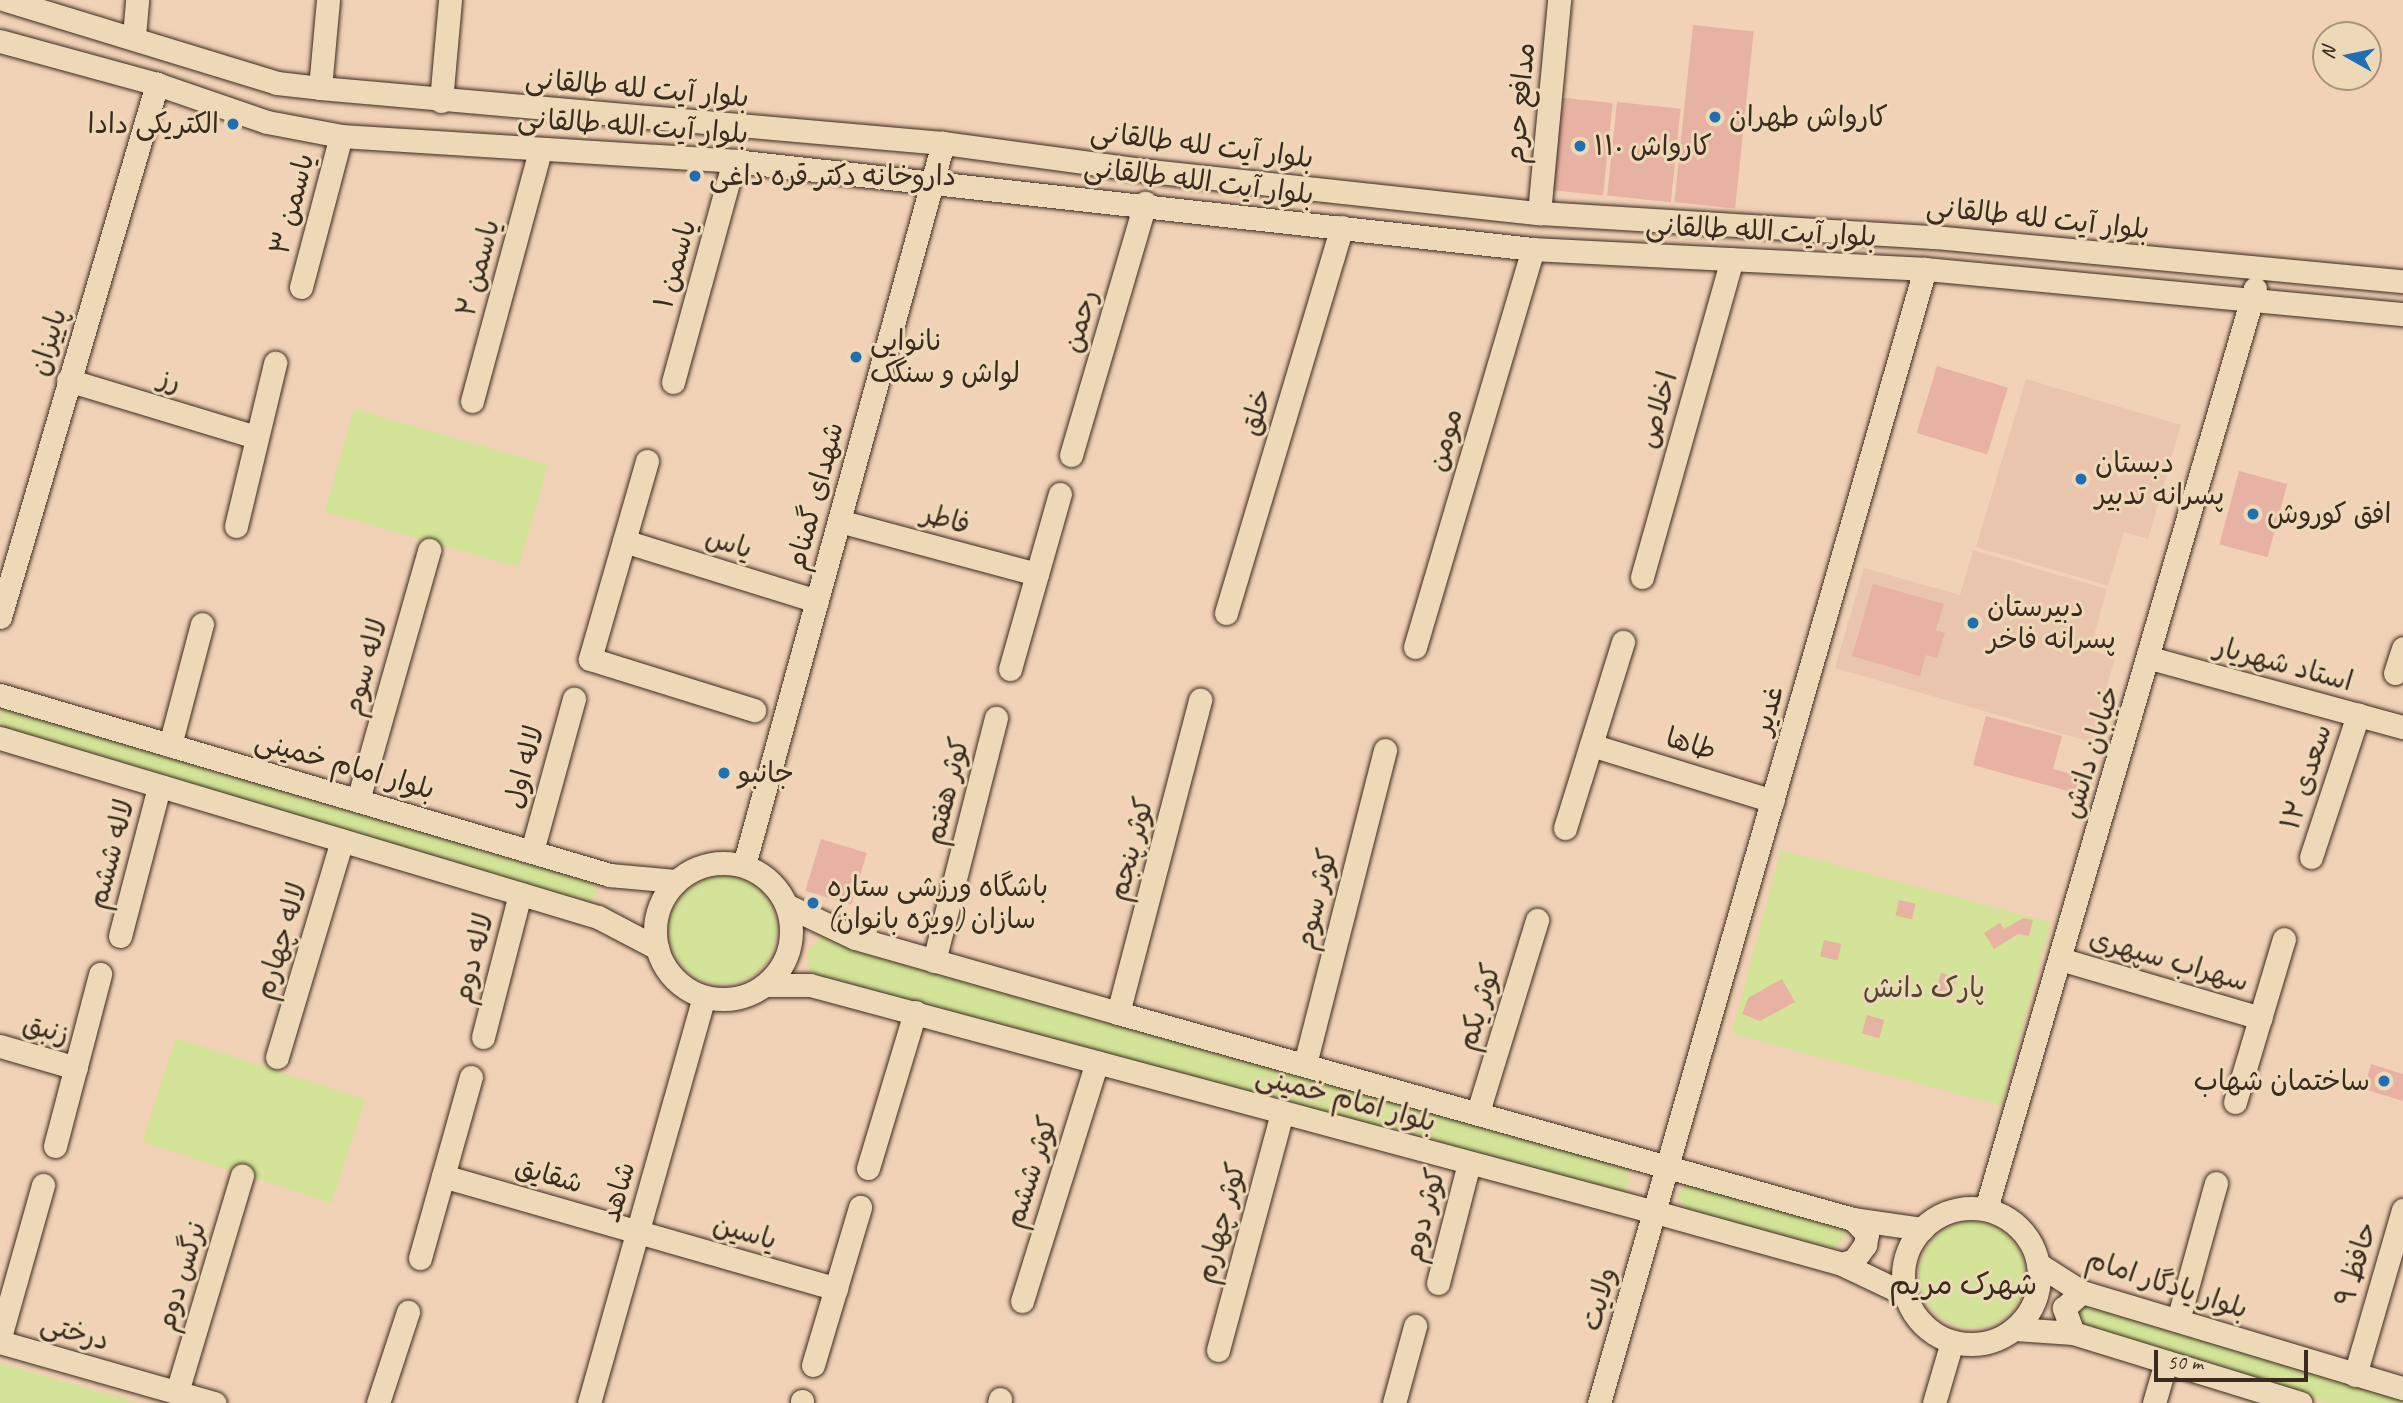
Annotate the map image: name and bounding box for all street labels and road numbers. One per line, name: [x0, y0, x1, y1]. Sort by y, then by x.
street label: مدافع حرم: [1498, 41, 1542, 165]
street label: بلوار آیت لله طالقانی: [524, 61, 750, 115]
street label: بلوار آیت الله طالقانی: [516, 101, 750, 151]
street label: بلوار آیت لله طالقانی: [1089, 115, 1315, 175]
street label: یاسمن ۳: [262, 150, 322, 258]
street label: بلوار آیت الله طالقانی: [1082, 150, 1316, 212]
street label: بلوار آیت لله طالقانی: [1925, 190, 2151, 246]
street label: بلوار آیت الله طالقانی: [1645, 208, 1877, 254]
street label: یاسمن ۲: [449, 216, 507, 320]
street label: یاسمن ۱: [646, 216, 704, 312]
street label: رحمن: [1055, 285, 1105, 357]
street label: پاییزان: [22, 304, 74, 380]
street label: رز: [155, 361, 185, 399]
street label: اخلاص: [1631, 368, 1685, 452]
street label: خلق: [1233, 384, 1279, 440]
street label: مومن: [1420, 405, 1470, 475]
street label: شهدای گمنام: [779, 419, 851, 573]
street label: فاطر: [918, 496, 974, 542]
street label: یاس: [701, 520, 757, 566]
street label: لاله سوم: [335, 615, 395, 719]
street label: استاد شهریار: [2211, 629, 2357, 699]
street label: غدیر: [1745, 682, 1791, 738]
street label: خیابان دانش: [2055, 682, 2127, 822]
street label: طاها: [1662, 720, 1720, 768]
street label: سعدی ۱۲: [2273, 720, 2339, 834]
street label: لاله اول: [497, 722, 551, 812]
street label: بلوار امام خمینی: [251, 723, 439, 807]
street label: کوثر هفتم: [917, 734, 977, 848]
street label: کوثر پنجم: [1101, 794, 1161, 904]
street label: لاله ششم: [80, 795, 142, 913]
street label: کوثر سوم: [1287, 845, 1345, 953]
street label: لاله چهارم: [247, 879, 315, 1003]
street label: لاله دوم: [445, 909, 501, 1007]
street label: سهراب سپهری: [2085, 921, 2253, 999]
street label: کوثر یکم: [1450, 960, 1508, 1054]
street label: زنبق: [19, 1006, 73, 1052]
street label: بلوار امام خمینی: [1252, 1059, 1440, 1139]
street label: کوثر ششم: [997, 1112, 1065, 1232]
street label: شقایق: [511, 1149, 587, 1201]
street label: شاهد: [593, 1158, 643, 1226]
street label: کوثر چهارم: [1189, 1159, 1253, 1287]
street label: کوثر دوم: [1395, 1165, 1453, 1265]
street label: یاسین: [709, 1207, 781, 1257]
street label: نرگس دوم: [148, 1217, 214, 1335]
street label: حافظ ۹: [2328, 1218, 2384, 1310]
street label: بلوار یادگار امام: [2082, 1242, 2252, 1326]
street label: ولایت: [1574, 1263, 1624, 1335]
street label: درختی: [37, 1306, 113, 1358]

